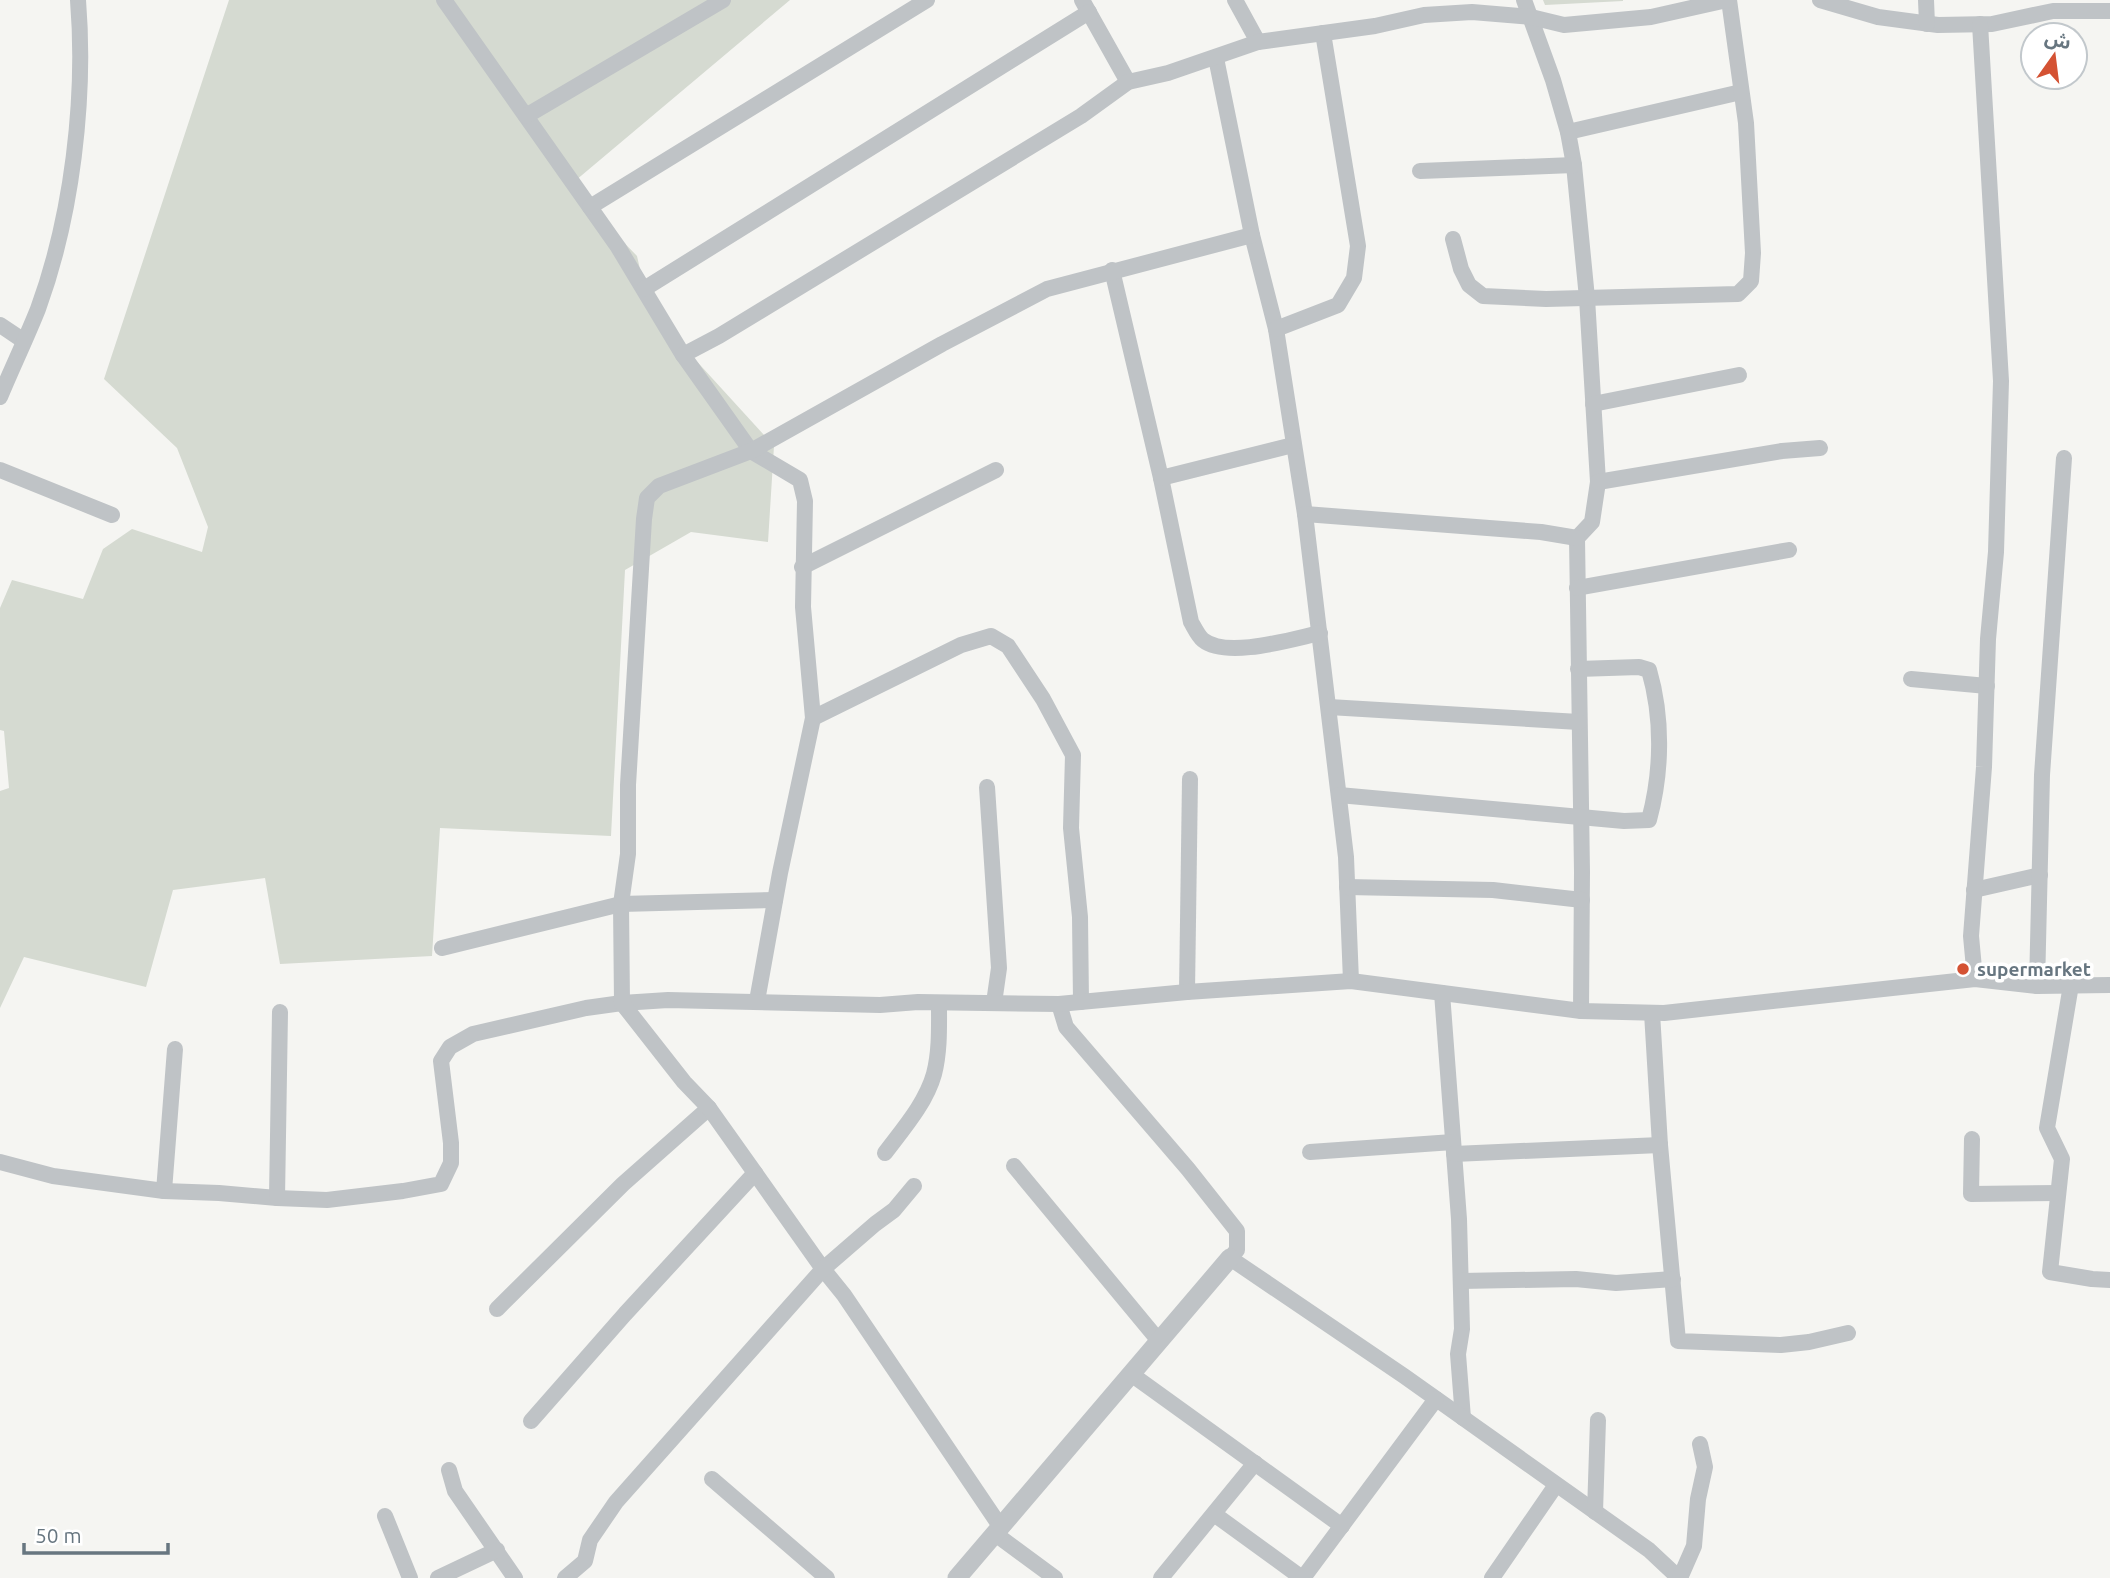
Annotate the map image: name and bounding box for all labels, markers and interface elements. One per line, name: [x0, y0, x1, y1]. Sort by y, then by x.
north arrow: [2019, 21, 2089, 91]
text: ش: [2043, 26, 2073, 53]
place label: supermarket: [1977, 958, 2091, 980]
marker: supermarket: [1955, 961, 1971, 977]
scale bar: [24, 1512, 168, 1556]
text: 50 m: [35, 1523, 82, 1547]

